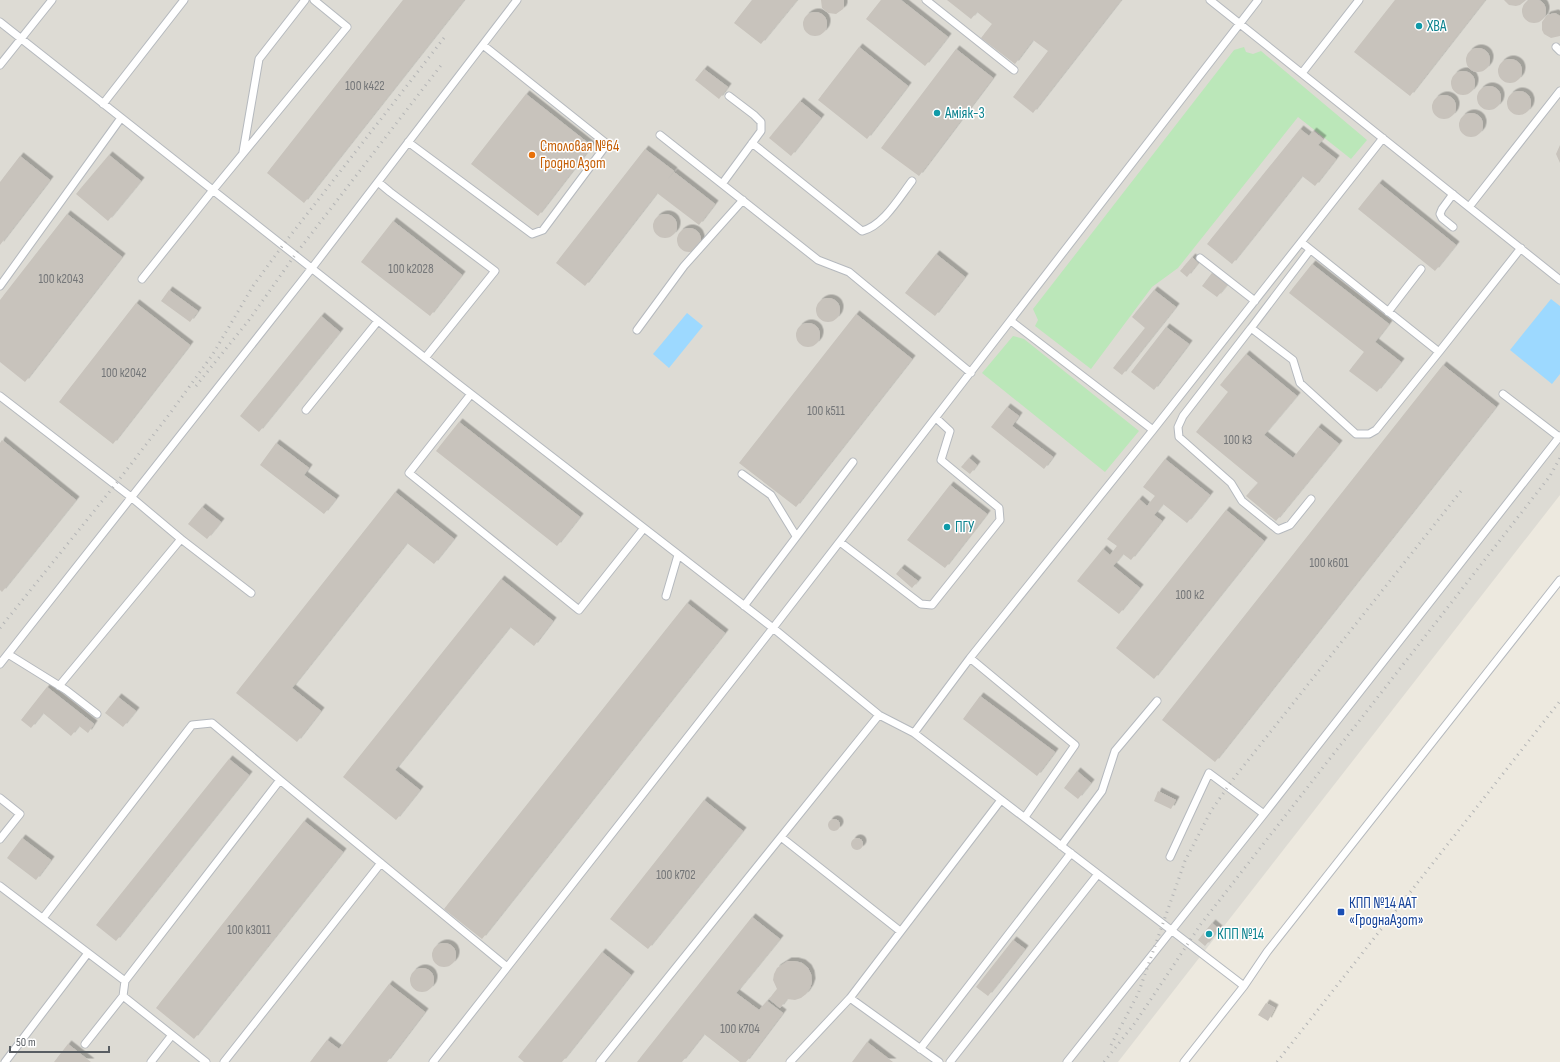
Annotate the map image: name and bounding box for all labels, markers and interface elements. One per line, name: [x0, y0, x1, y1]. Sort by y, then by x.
place label: ХВА: [1426, 17, 1447, 36]
marker: ХВА: [1414, 21, 1424, 31]
house number: 100 к422: [345, 78, 385, 94]
place label: Аміяк-3: [944, 104, 985, 123]
marker: Аміяк-3: [932, 108, 942, 118]
place label: Столовая №64 Гродно Азот: [540, 137, 619, 173]
marker: Столовая №64 Гродно Азот: [527, 150, 537, 160]
house number: 100 к2028: [388, 261, 434, 277]
house number: 100 к2043: [38, 271, 84, 287]
house number: 100 к2042: [101, 365, 147, 381]
house number: 100 к511: [807, 403, 845, 419]
house number: 100 к3: [1224, 432, 1252, 448]
place label: ПГУ: [955, 518, 975, 537]
marker: ПГУ: [942, 522, 952, 532]
house number: 100 к601: [1309, 555, 1349, 571]
house number: 100 к2: [1176, 587, 1204, 603]
house number: 100 к702: [656, 867, 696, 883]
place label: КПП №14 ААТ «ГроднаАзот»: [1349, 894, 1424, 930]
marker: КПП №14 ААТ «ГроднаАзот»: [1336, 907, 1346, 917]
house number: 100 к3011: [227, 922, 271, 938]
place label: КПП №14: [1217, 925, 1264, 944]
marker: КПП №14: [1204, 929, 1214, 939]
house number: 100 к704: [720, 1021, 760, 1037]
scale bar: [10, 1028, 109, 1054]
text: 50 m: [16, 1035, 36, 1050]

